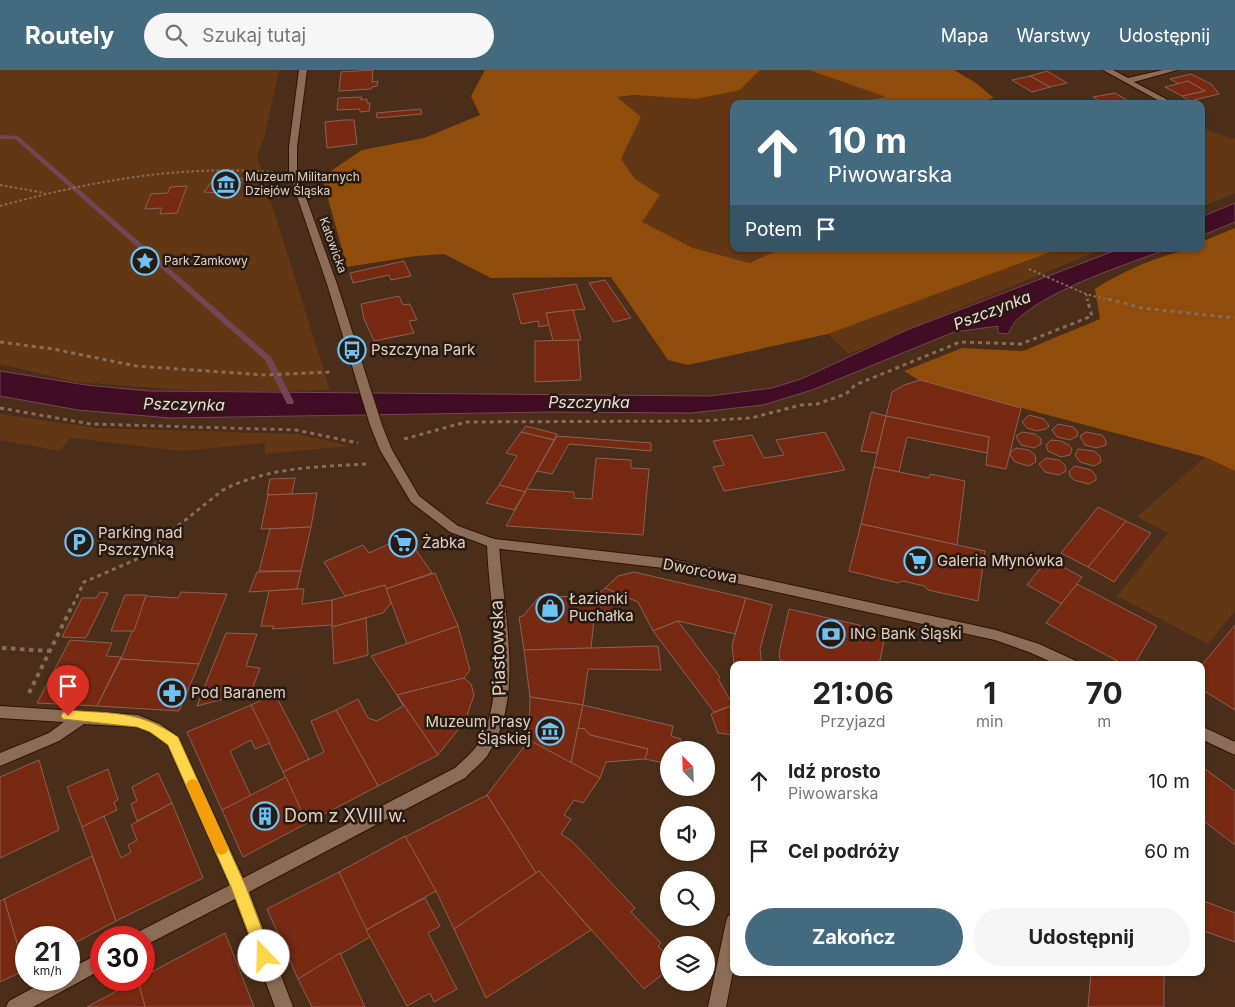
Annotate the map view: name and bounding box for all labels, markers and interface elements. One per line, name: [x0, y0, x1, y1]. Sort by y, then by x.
search box: [144, 13, 494, 58]
text: Routely: [25, 21, 114, 50]
icon: search: [162, 21, 190, 49]
text: Szukaj tutaj: [202, 24, 306, 47]
text: Mapa: [941, 25, 988, 46]
text: Warstwy: [1016, 25, 1091, 46]
text: Udostępnij: [1119, 25, 1210, 46]
text: 10 m: [828, 119, 907, 161]
icon: ahead: [745, 120, 810, 185]
text: Piwowarska: [828, 161, 952, 187]
museum icon: Muzeum Militarnych Dziejów Śląska: [211, 169, 241, 199]
place label: Muzeum Militarnych Dziejów Śląska: [245, 169, 360, 198]
street label: Katowicka: [316, 215, 351, 275]
icon: arrive: [812, 215, 840, 243]
text: Potem: [745, 218, 802, 241]
place icon: Park Zamkowy: [130, 246, 160, 276]
place label: Park Zamkowy: [164, 253, 248, 268]
water label: Pszczynka: [950, 286, 1034, 334]
bus stop icon: Pszczyna Park: [337, 335, 367, 365]
place label: Pszczyna Park: [371, 340, 476, 359]
water label: Pszczynka: [548, 392, 630, 412]
water label: Pszczynka: [143, 393, 225, 415]
place label: Parking nad Pszczynką: [98, 523, 183, 559]
parking icon: Parking nad Pszczynką: [64, 527, 94, 557]
supermarket icon: Żabka: [388, 528, 418, 558]
place label: Żabka: [422, 533, 466, 552]
supermarket icon: Galeria Młynówka: [903, 546, 933, 576]
place label: Galeria Młynówka: [937, 551, 1063, 570]
street label: Dworcowa: [661, 554, 739, 587]
place label: Łazienki Puchałka: [569, 589, 634, 625]
shop icon: Łazienki Puchałka: [535, 593, 565, 623]
street label: Piastowska: [485, 600, 510, 696]
bank icon: ING Bank Śląski: [816, 619, 846, 649]
place label: ING Bank Śląski: [850, 624, 962, 643]
pin: [47, 665, 89, 716]
icon: arrive: [54, 672, 82, 700]
text: 21:06: [812, 675, 894, 711]
text: 1: [983, 675, 996, 711]
text: 70: [1086, 675, 1123, 711]
pharmacy icon: Pod Baranem: [157, 678, 187, 708]
place label: Pod Baranem: [191, 683, 286, 702]
text: Przyjazd: [820, 711, 886, 731]
text: min: [976, 711, 1003, 731]
text: m: [1097, 711, 1111, 731]
place label: Muzeum Prasy Śląskiej: [426, 712, 532, 748]
museum icon: Muzeum Prasy Śląskiej: [535, 716, 565, 746]
north arrow: [660, 741, 715, 796]
map controls: [660, 741, 715, 991]
text: Idź prosto: [788, 760, 881, 783]
icon: ahead: [745, 767, 773, 795]
text: 10 m: [1148, 770, 1190, 793]
text: Piwowarska: [788, 783, 879, 803]
building icon: Dom z XVIII w.: [250, 801, 280, 831]
place label: Dom z XVIII w.: [284, 805, 406, 826]
button: sound: [660, 806, 715, 861]
icon: arrive: [745, 837, 773, 865]
text: Cel podróży: [788, 840, 900, 863]
text: 60 m: [1144, 840, 1190, 863]
button: search: [660, 871, 715, 926]
button: Zakończ: [745, 908, 963, 966]
button: Udostępnij: [973, 908, 1190, 966]
speed limit sign: 30: [90, 926, 155, 991]
position arrow: [237, 929, 289, 981]
button: layers: [660, 936, 715, 991]
text: 21: [34, 937, 61, 967]
text: km/h: [33, 963, 62, 978]

